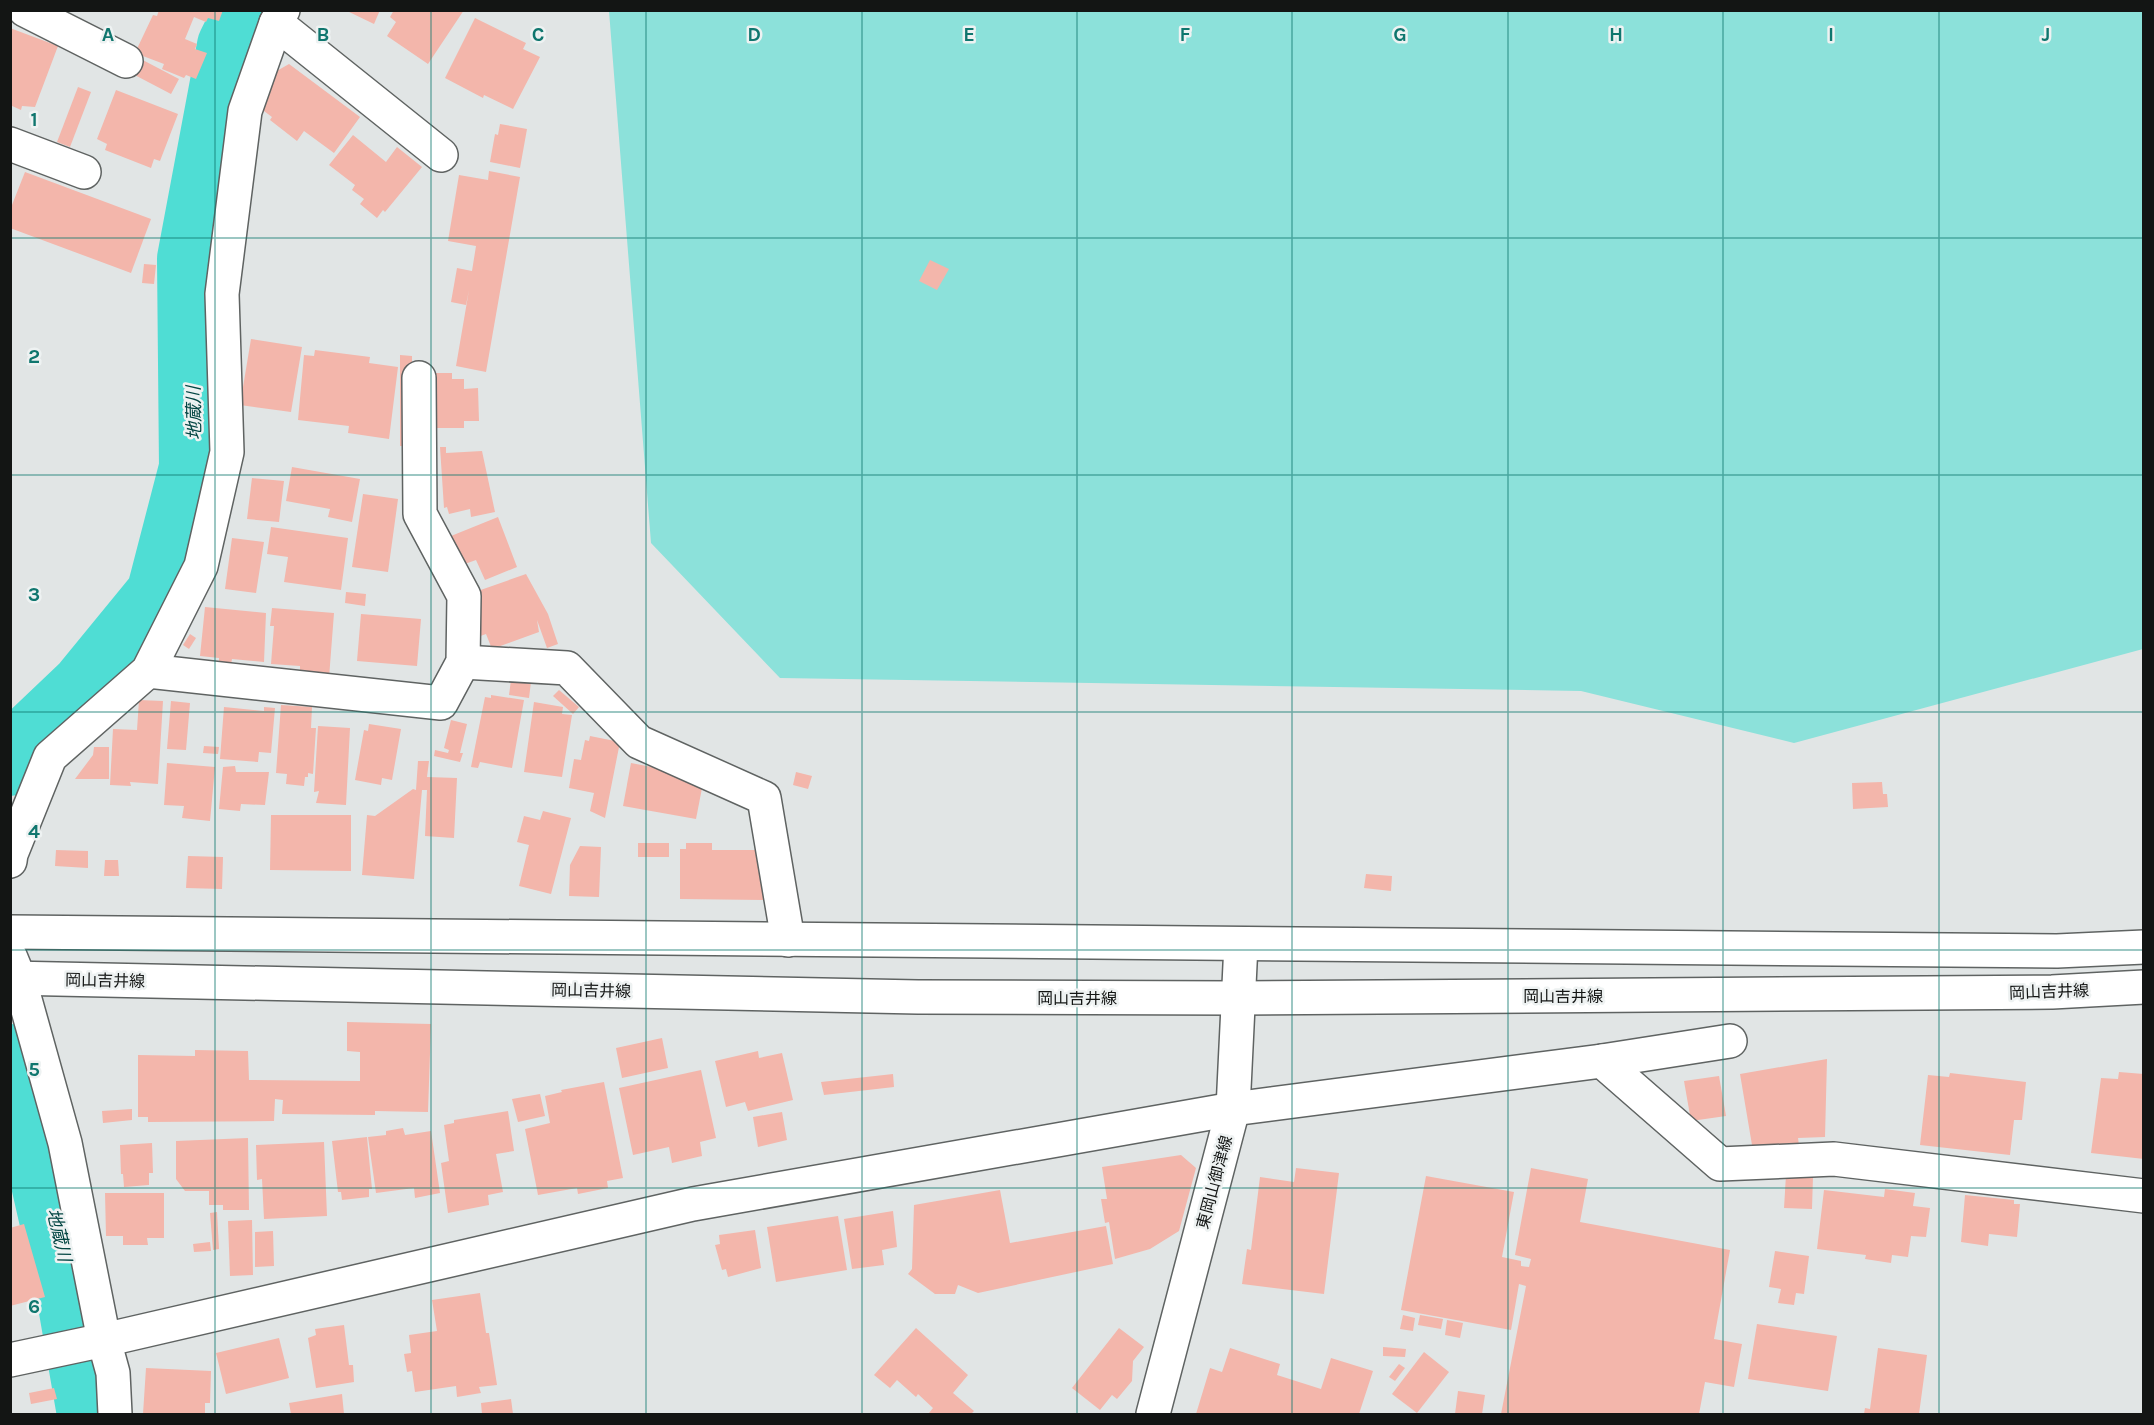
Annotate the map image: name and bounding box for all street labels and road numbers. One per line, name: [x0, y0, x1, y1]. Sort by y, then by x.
street label: 岡山吉井線: [65, 970, 145, 991]
street label: 岡山吉井線: [551, 980, 631, 1001]
street label: 岡山吉井線: [2009, 981, 2089, 1002]
street label: 岡山吉井線: [1523, 987, 1603, 1006]
street label: 岡山吉井線: [1037, 989, 1117, 1008]
street label: 東岡山御津線: [1193, 1133, 1236, 1231]

